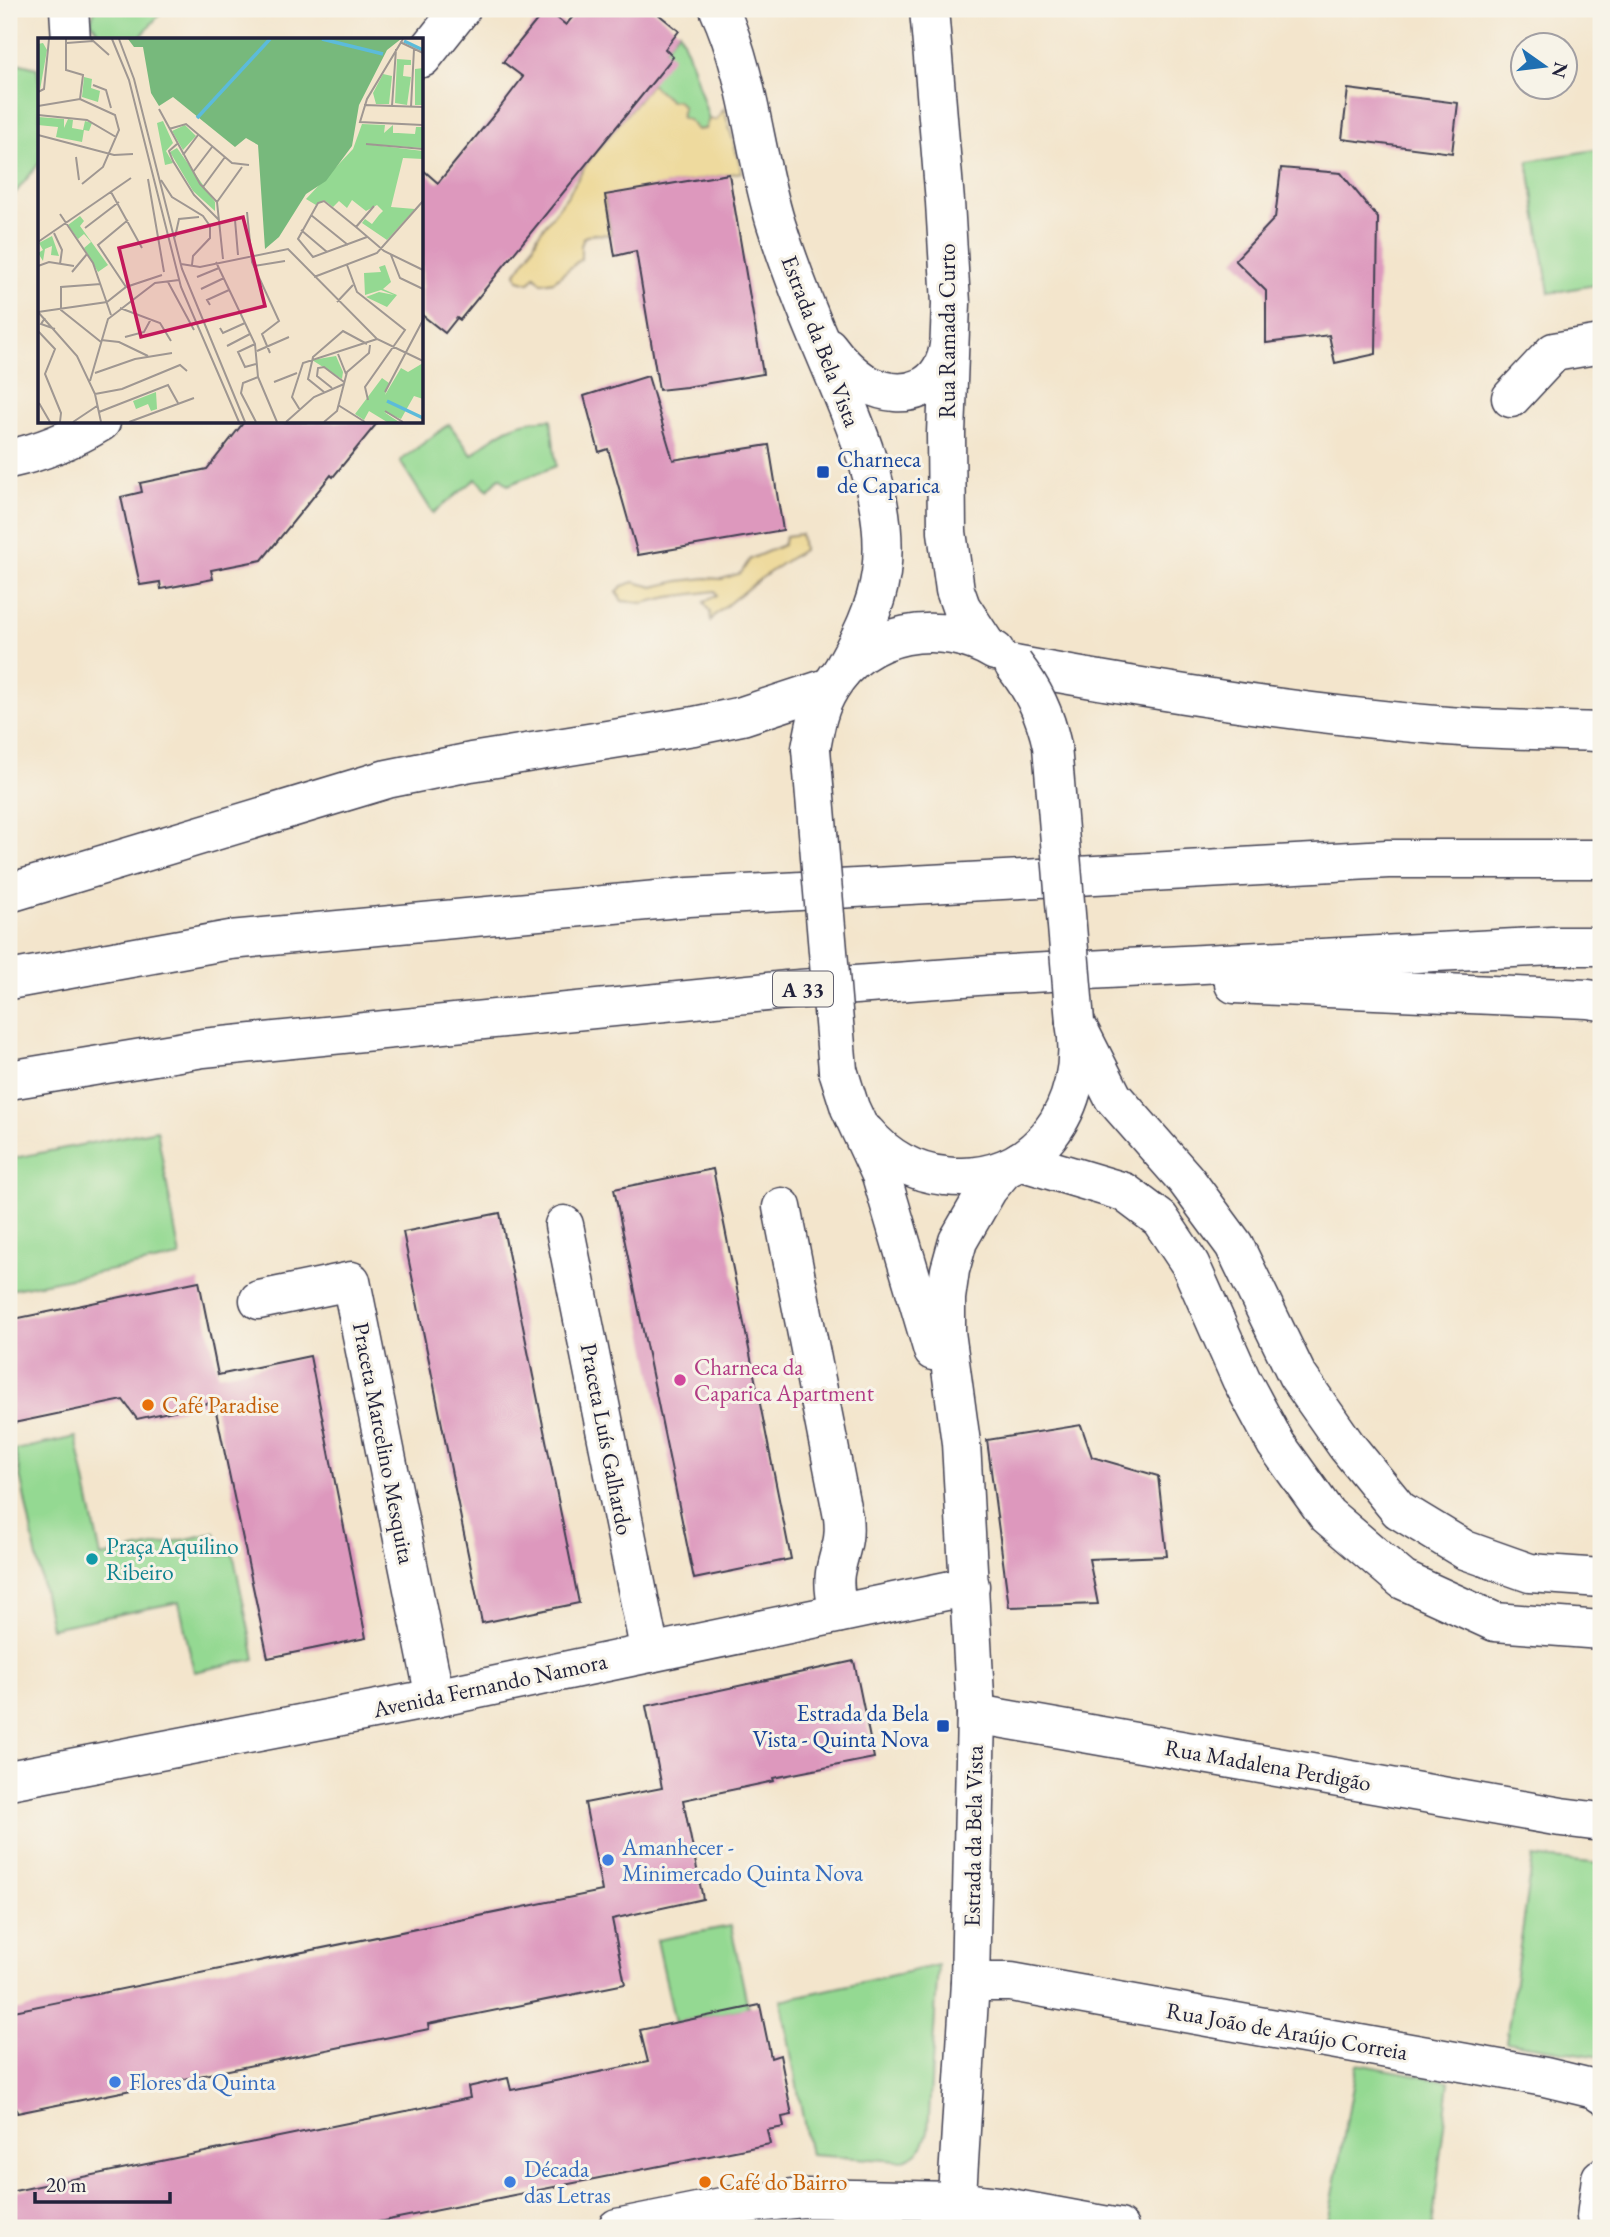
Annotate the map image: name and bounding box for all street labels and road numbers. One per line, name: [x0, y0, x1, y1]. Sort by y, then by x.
street label: Rua Ramada Curto: [932, 243, 962, 419]
street label: Estrada da Bela Vista: [774, 251, 868, 432]
road number: A 33: [773, 972, 833, 1006]
street label: Praceta Marcelino Mesquita: [346, 1320, 422, 1567]
street label: Praceta Luís Galhardo: [574, 1341, 640, 1537]
street label: Avenida Fernando Namora: [369, 1645, 610, 1725]
street label: Rua Madalena Perdigão: [1162, 1732, 1374, 1798]
street label: Estrada da Bela Vista: [956, 1744, 990, 1927]
street label: Rua João de Araújo Correia: [1164, 1995, 1411, 2067]

